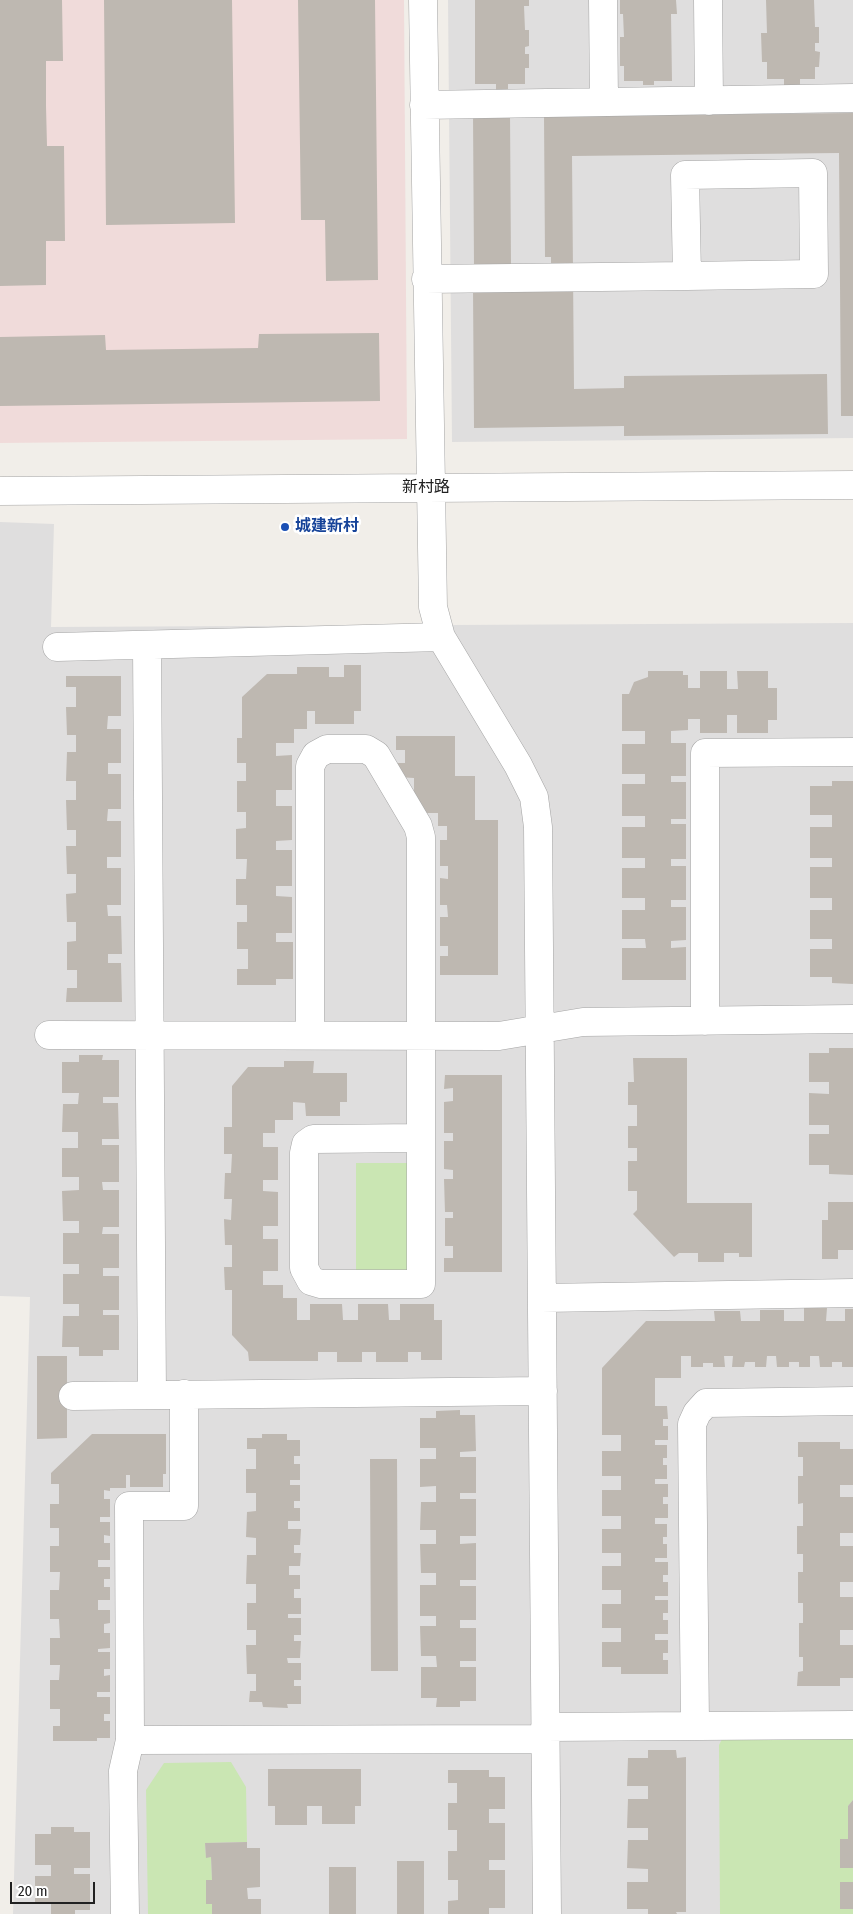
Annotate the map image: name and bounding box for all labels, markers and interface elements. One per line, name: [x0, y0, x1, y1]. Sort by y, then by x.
street label: 新村路: [402, 478, 450, 498]
place label: 城建新村: [295, 517, 359, 537]
marker: 城建新村: [279, 521, 291, 533]
scale bar: [12, 1872, 98, 1904]
text: 20 m: [18, 1882, 48, 1900]

